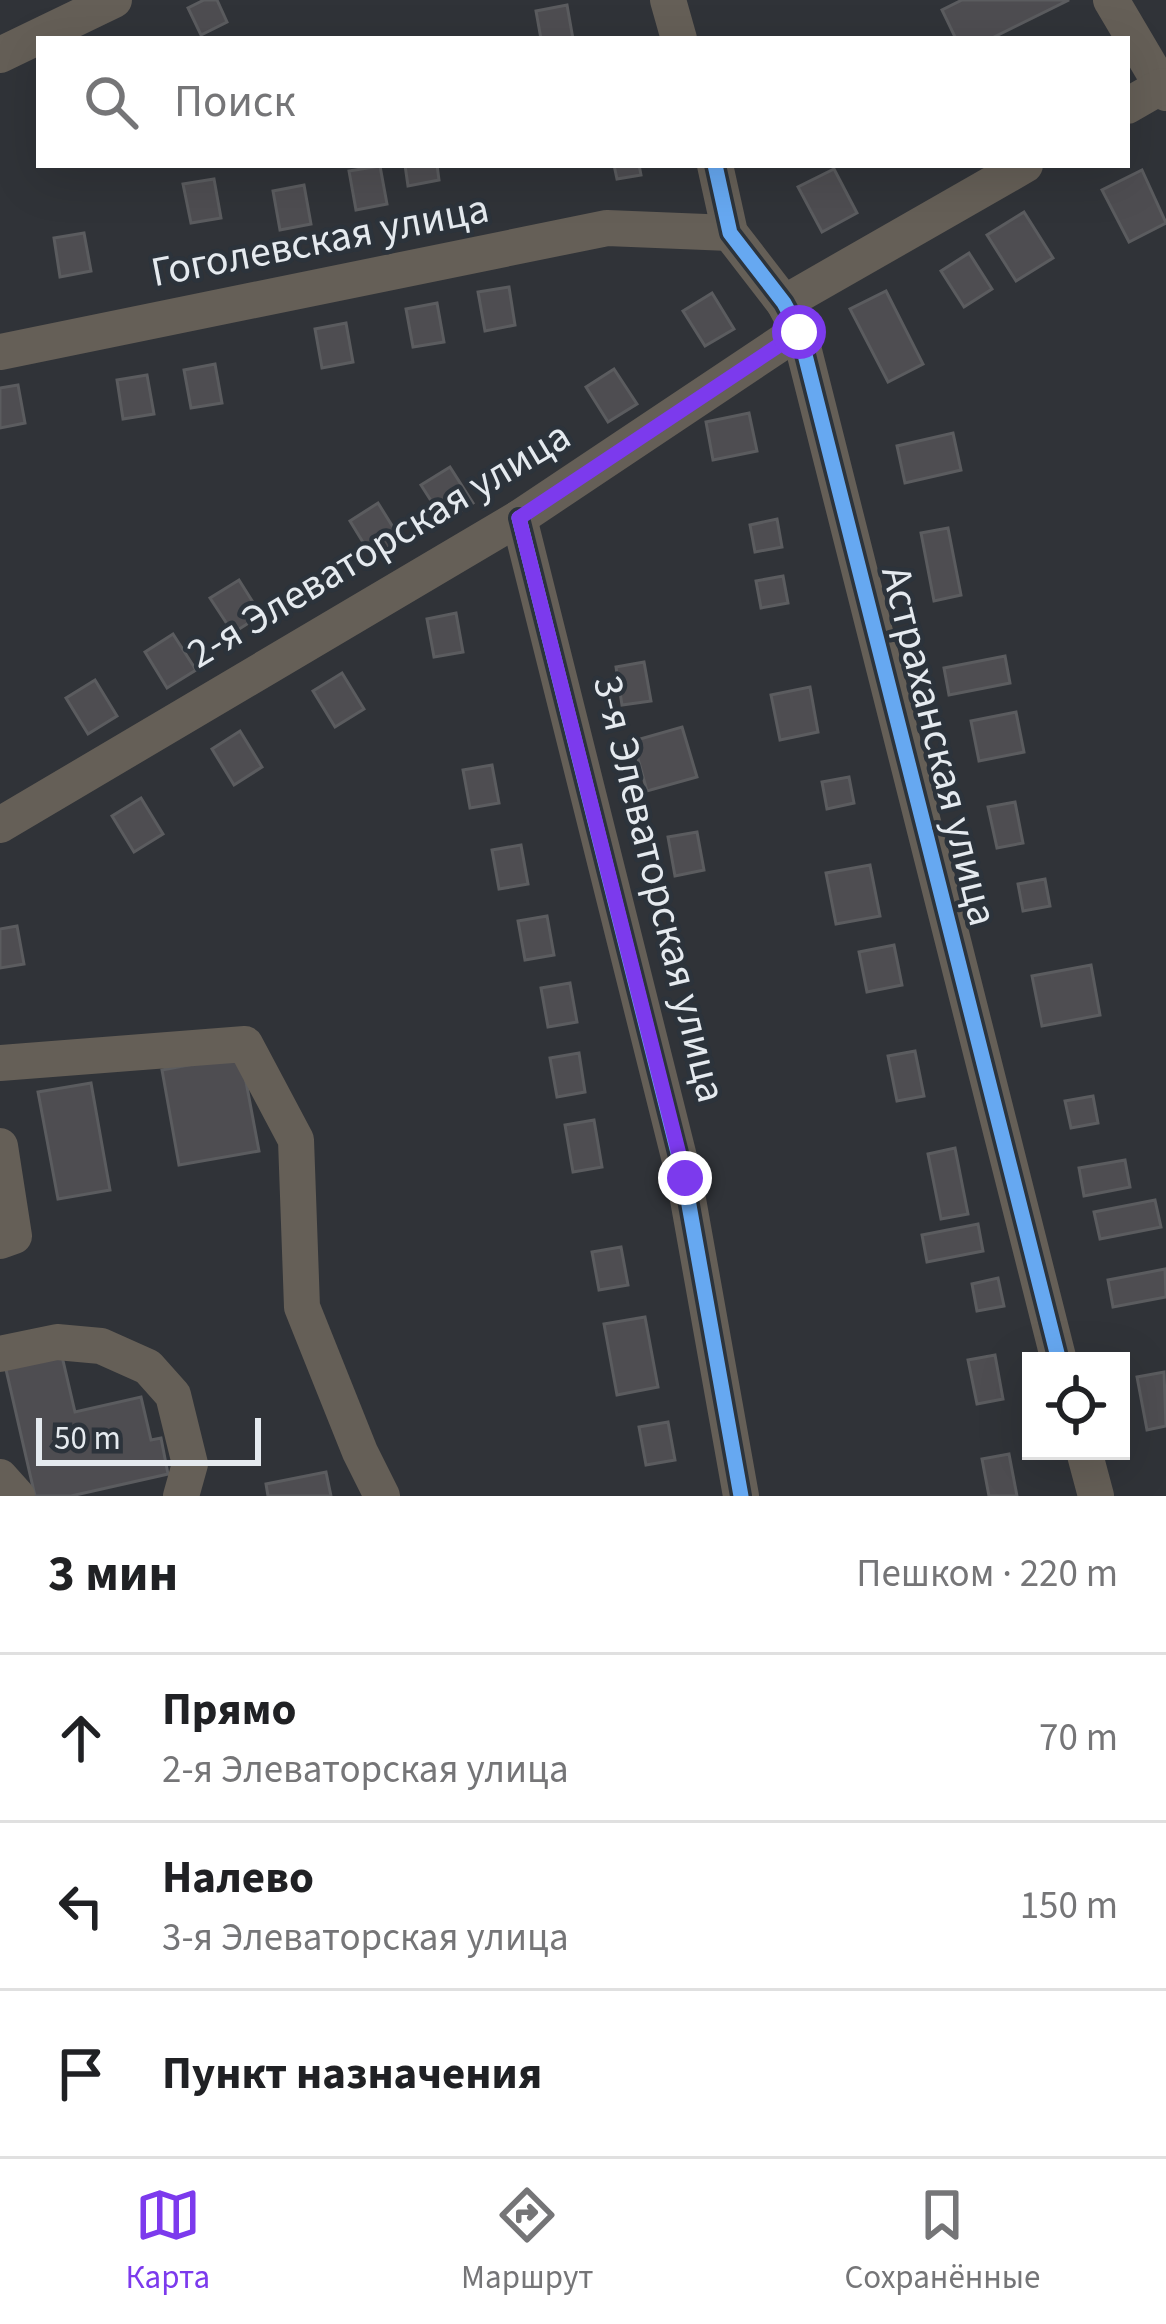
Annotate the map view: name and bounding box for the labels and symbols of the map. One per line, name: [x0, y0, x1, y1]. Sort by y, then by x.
street label: Гоголевская улица: [146, 179, 494, 303]
route start: [772, 305, 826, 359]
street label: 2-я Элеваторская улица: [176, 407, 582, 683]
street label: Астраханская улица: [865, 560, 1013, 932]
street label: 3-я Элеваторская улица: [577, 669, 741, 1109]
route end: [658, 1151, 712, 1205]
scale bar: [36, 1412, 261, 1465]

